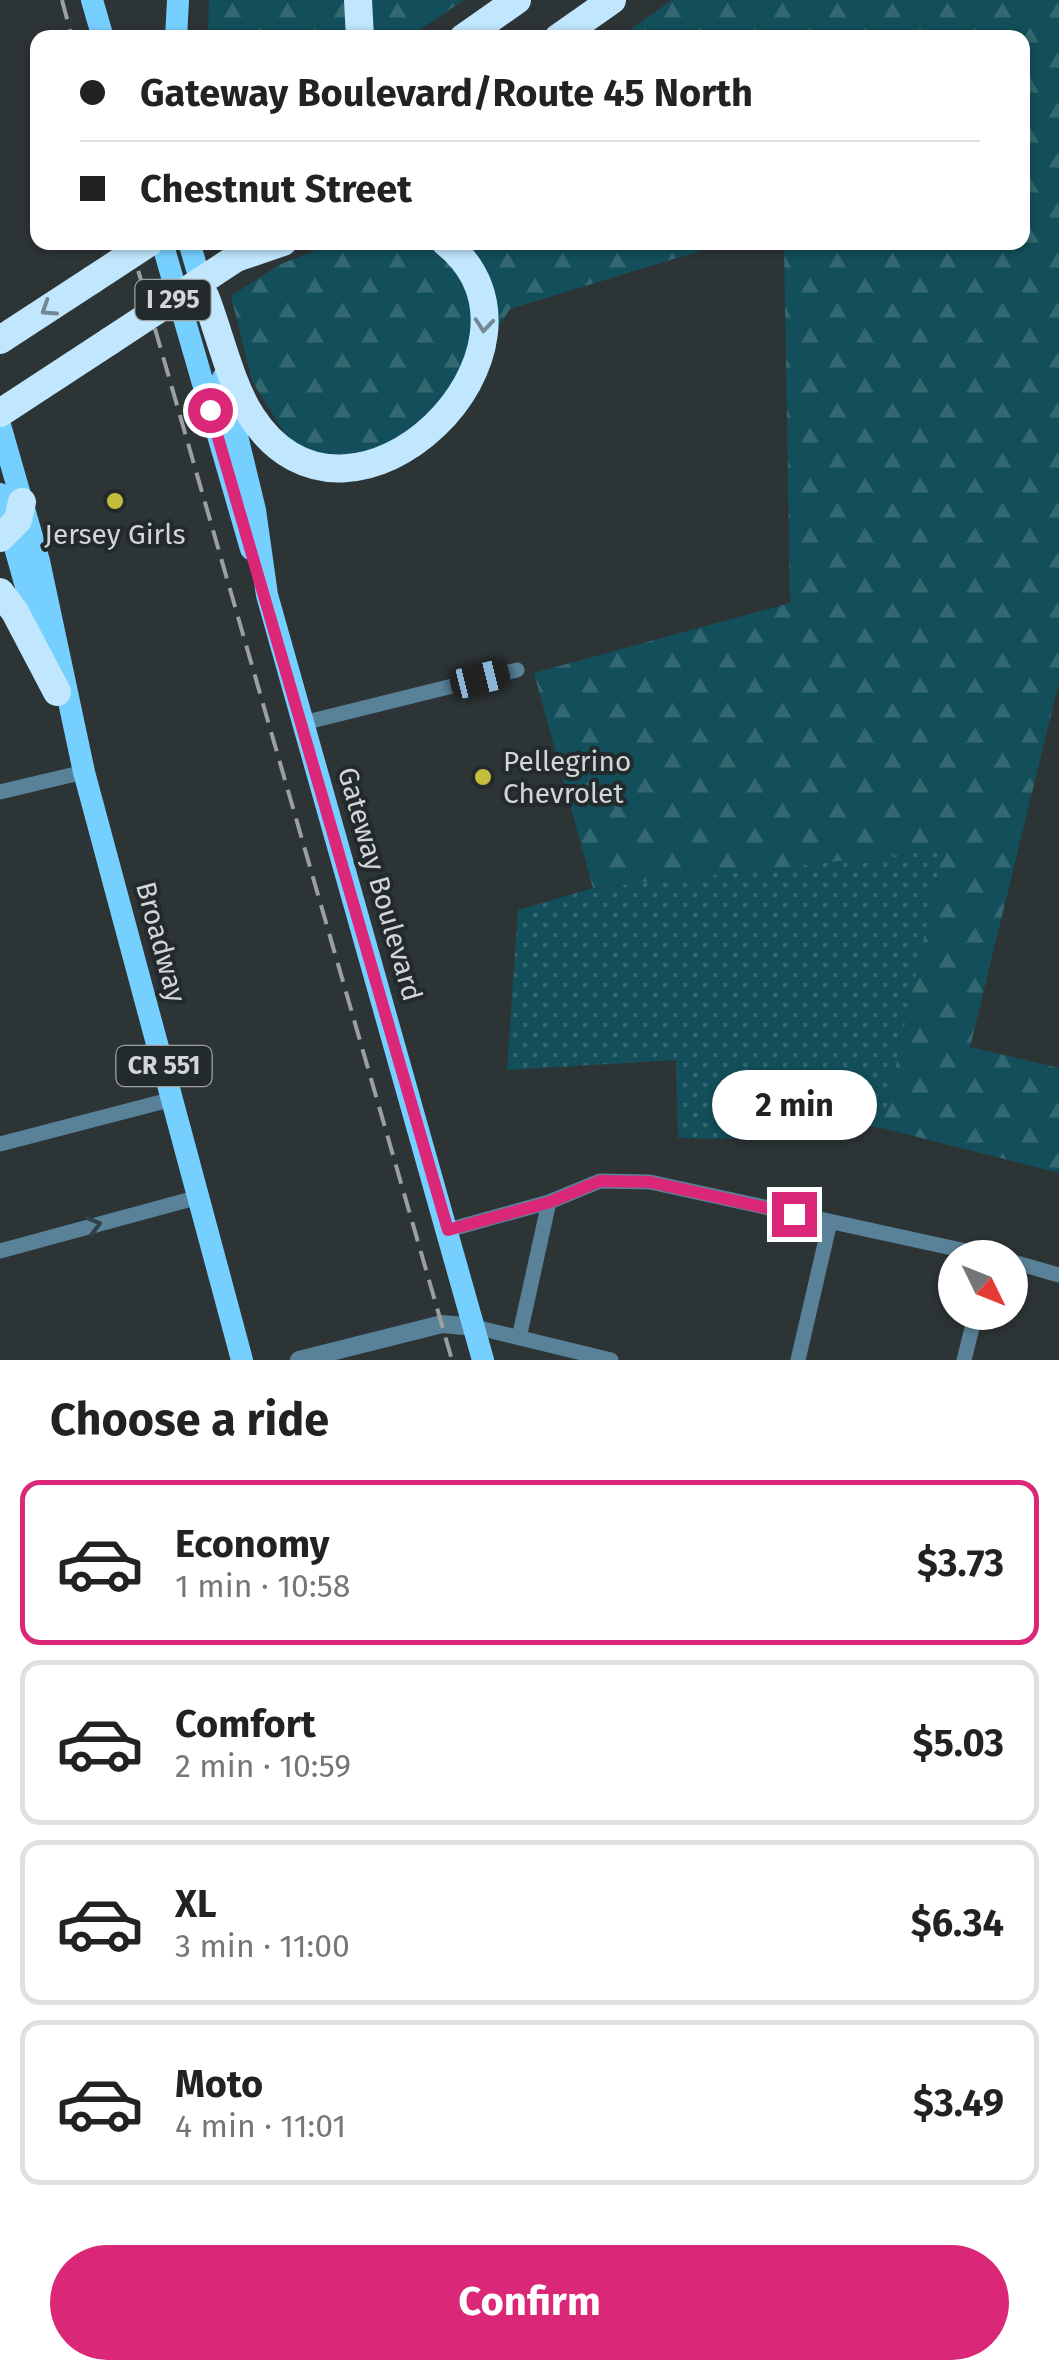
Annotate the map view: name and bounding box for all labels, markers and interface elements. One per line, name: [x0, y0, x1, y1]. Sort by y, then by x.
text: Gateway Boulevard/Route 45 North: [140, 70, 753, 116]
text: Chestnut Street: [140, 166, 412, 212]
road number: I 295: [136, 280, 210, 320]
one-way arrow: [40, 297, 58, 316]
one-way arrow: [473, 318, 495, 334]
route start: [188, 388, 233, 433]
marker: Jersey Girls: [104, 490, 126, 512]
place label: Jersey Girls: [44, 518, 186, 551]
car: [447, 657, 513, 701]
place label: Pellegrino Chevrolet: [503, 745, 631, 810]
street label: Gateway Boulevard: [331, 763, 429, 1005]
marker: Pellegrino Chevrolet: [472, 766, 494, 788]
street label: Broadway: [129, 878, 193, 1006]
road number: CR 551: [116, 1046, 212, 1086]
callout: 2 min: [712, 1069, 876, 1139]
text: 2 min: [755, 1086, 834, 1124]
route end: [772, 1192, 817, 1237]
one-way arrow: [85, 1216, 102, 1237]
north arrow: [938, 1240, 1028, 1330]
map controls: [938, 1240, 1028, 1330]
text: Choose a ride: [50, 1393, 329, 1447]
icon: car: [55, 1518, 145, 1608]
text: Economy: [175, 1521, 330, 1567]
text: $3.73: [917, 1540, 1004, 1586]
text: 1 min · 10:58: [175, 1567, 350, 1605]
icon: car: [55, 1698, 145, 1788]
text: Comfort: [175, 1701, 316, 1747]
text: $5.03: [913, 1720, 1004, 1766]
text: 2 min · 10:59: [175, 1747, 351, 1785]
icon: car: [55, 1878, 145, 1968]
text: XL: [175, 1881, 217, 1927]
text: $6.34: [911, 1900, 1004, 1946]
text: 3 min · 11:00: [175, 1927, 350, 1965]
icon: car: [55, 2058, 145, 2148]
text: Moto: [175, 2061, 263, 2107]
text: $3.49: [913, 2080, 1004, 2126]
text: 4 min · 11:01: [175, 2107, 346, 2145]
button: Confirm: [50, 2245, 1009, 2360]

